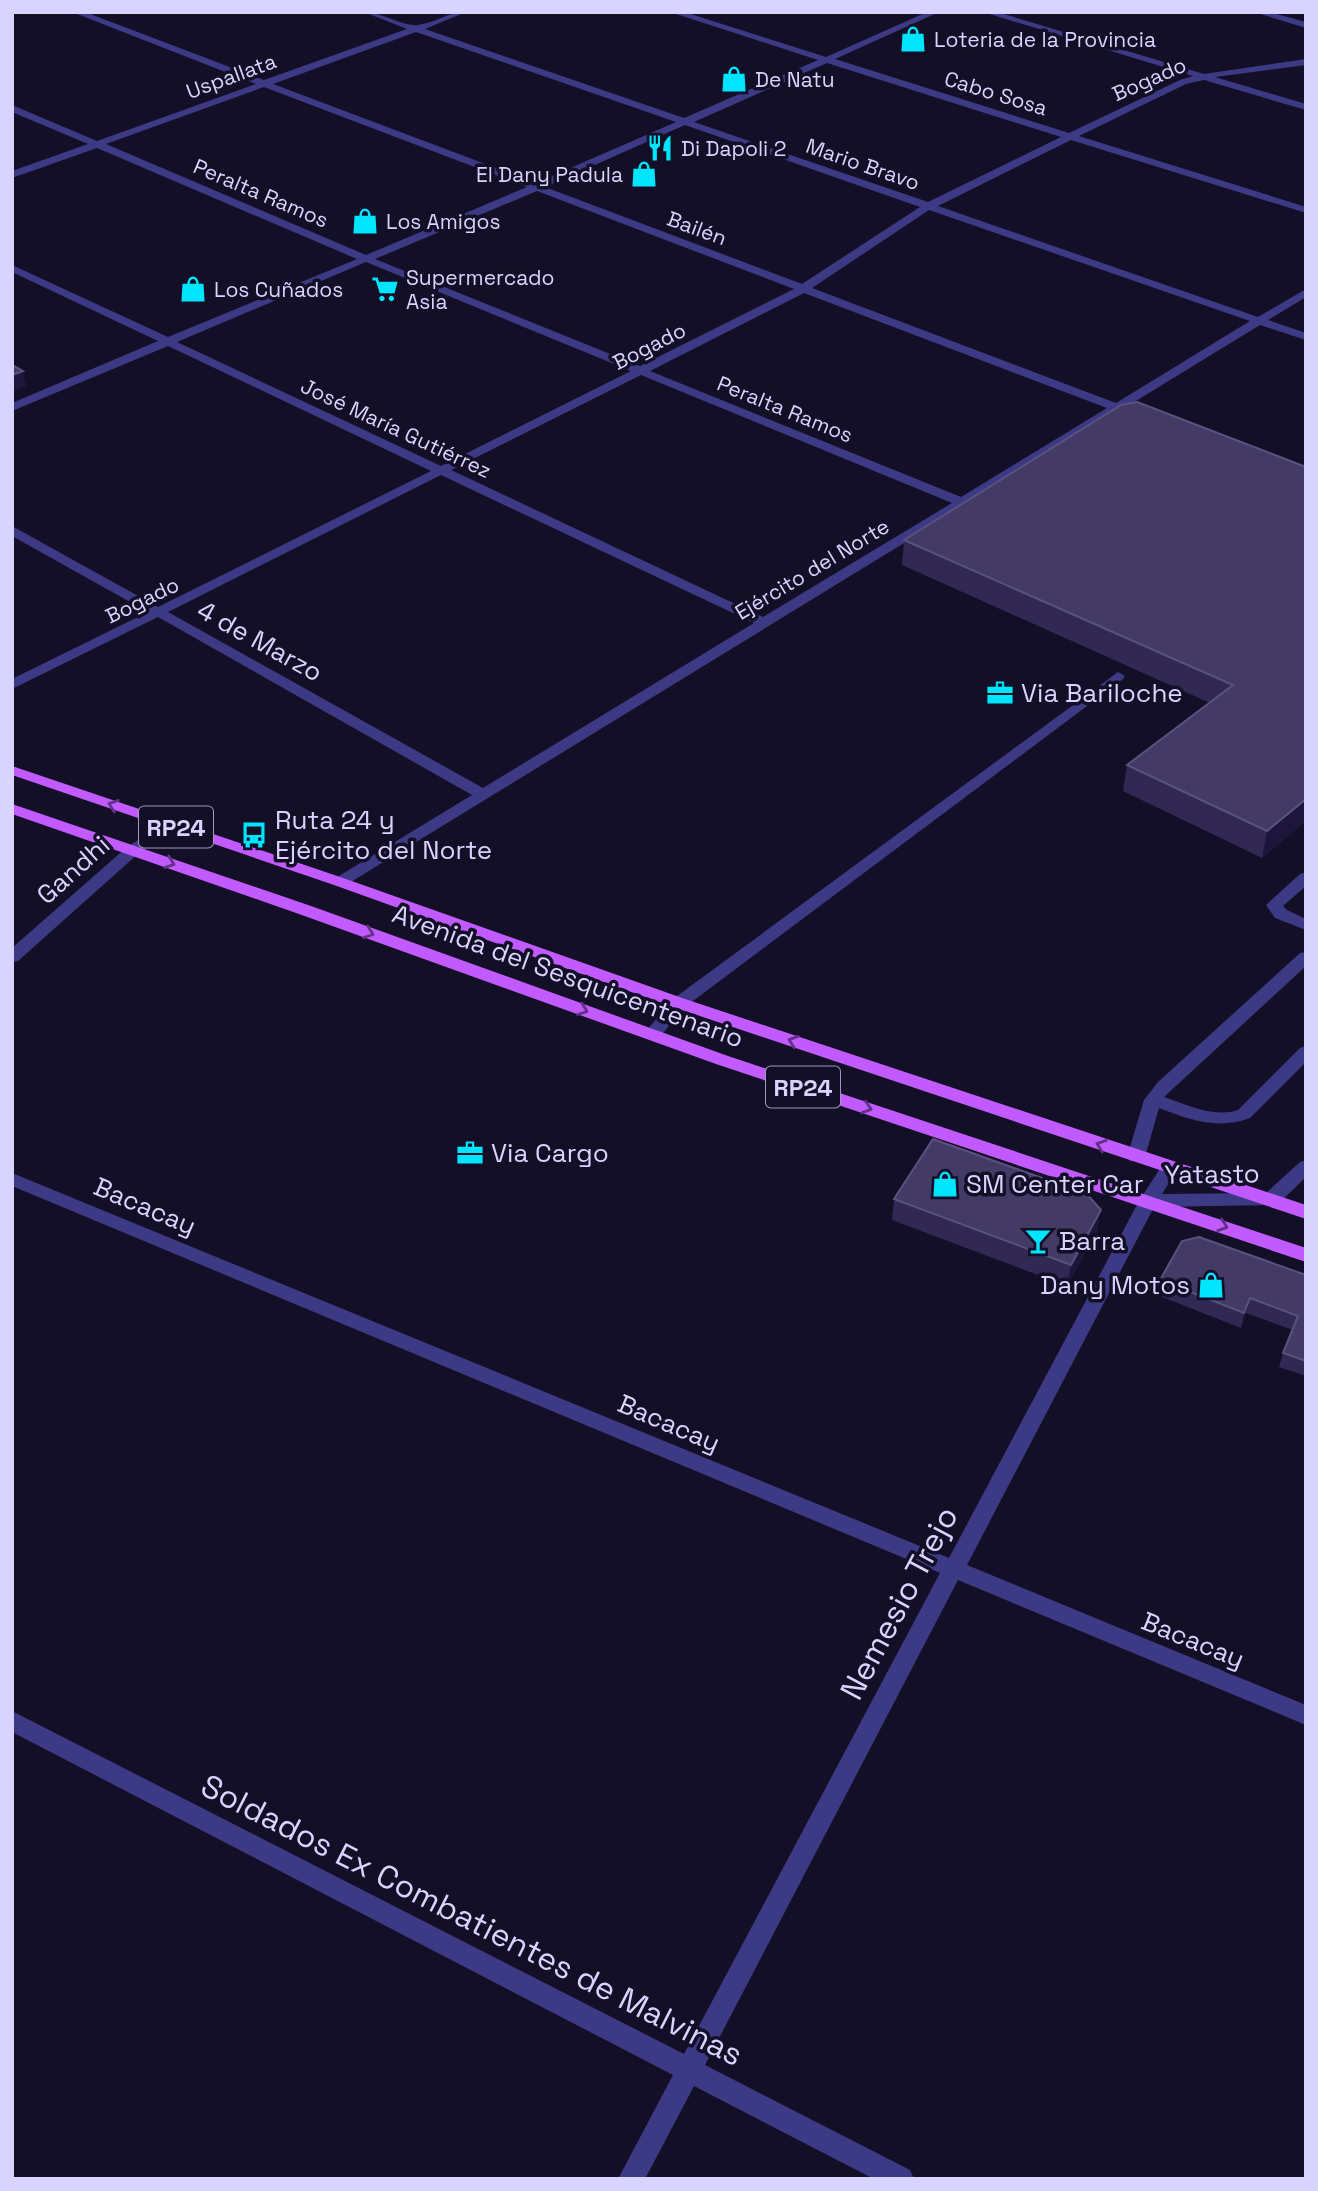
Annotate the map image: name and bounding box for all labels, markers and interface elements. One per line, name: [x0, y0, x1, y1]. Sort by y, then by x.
shop icon: Loteria de la Provincia: [898, 24, 928, 54]
place label: Loteria de la Provincia: [934, 26, 1156, 53]
street label: Uspallata: [182, 47, 280, 105]
street label: Bogado: [1108, 51, 1190, 107]
shop icon: De Natu: [719, 64, 749, 94]
street label: Cabo Sosa: [941, 65, 1051, 121]
place label: De Natu: [755, 66, 835, 93]
street label: Mario Bravo: [803, 132, 923, 196]
restaurant icon: Di Dapoli 2: [645, 133, 675, 163]
place label: Di Dapoli 2: [681, 135, 786, 162]
street label: Peralta Ramos: [189, 152, 333, 234]
shop icon: El Dany Padula: [629, 159, 659, 189]
place label: El Dany Padula: [476, 161, 623, 188]
street label: Bailén: [663, 205, 731, 251]
shop icon: Los Amigos: [350, 206, 380, 236]
place label: Los Amigos: [386, 208, 501, 235]
place label: Supermercado Asia: [406, 264, 554, 315]
shop icon: Los Cuñados: [178, 274, 208, 304]
supermarket icon: Supermercado Asia: [370, 274, 400, 304]
place label: Los Cuñados: [214, 276, 343, 303]
street label: Bogado: [608, 316, 690, 376]
street label: Peralta Ramos: [713, 370, 857, 448]
street label: José María Gutiérrez: [297, 372, 495, 484]
street label: Ejército del Norte: [730, 512, 894, 626]
street label: Bogado: [101, 571, 183, 629]
street label: 4 de Marzo: [191, 593, 329, 689]
place label: Via Bariloche: [1021, 676, 1183, 710]
office icon: Via Bariloche: [985, 678, 1015, 708]
one-way arrow: [107, 799, 119, 813]
place label: Ruta 24 y Ejército del Norte: [275, 803, 492, 867]
road number: RP24: [139, 806, 213, 848]
bus stop icon: Ruta 24 y Ejército del Norte: [239, 820, 269, 850]
street label: Gandhi: [29, 828, 117, 912]
one-way arrow: [163, 855, 175, 869]
street label: Avenida del Sesquicentenario: [388, 897, 748, 1055]
one-way arrow: [362, 925, 374, 939]
one-way arrow: [576, 1002, 588, 1016]
one-way arrow: [787, 1035, 799, 1049]
road number: RP24: [766, 1066, 840, 1107]
one-way arrow: [861, 1100, 873, 1115]
place label: Via Cargo: [491, 1136, 609, 1170]
office icon: Via Cargo: [455, 1138, 485, 1168]
one-way arrow: [1096, 1139, 1108, 1153]
street label: Yatasto: [1164, 1156, 1260, 1192]
place label: SM Center Car: [966, 1167, 1144, 1201]
street label: Bacacay: [89, 1169, 201, 1243]
shop icon: SM Center Car: [930, 1169, 960, 1199]
one-way arrow: [1216, 1218, 1228, 1232]
place label: Barra: [1059, 1224, 1125, 1258]
bar icon: Barra: [1023, 1226, 1053, 1256]
place label: Dany Motos: [1040, 1268, 1190, 1302]
shop icon: Dany Motos: [1196, 1270, 1226, 1300]
street label: Bacacay: [613, 1386, 725, 1460]
street label: Nemesio Trejo: [831, 1500, 967, 1706]
street label: Bacacay: [1137, 1604, 1249, 1676]
street label: Soldados Ex Combatientes de Malvinas: [194, 1765, 750, 2075]

